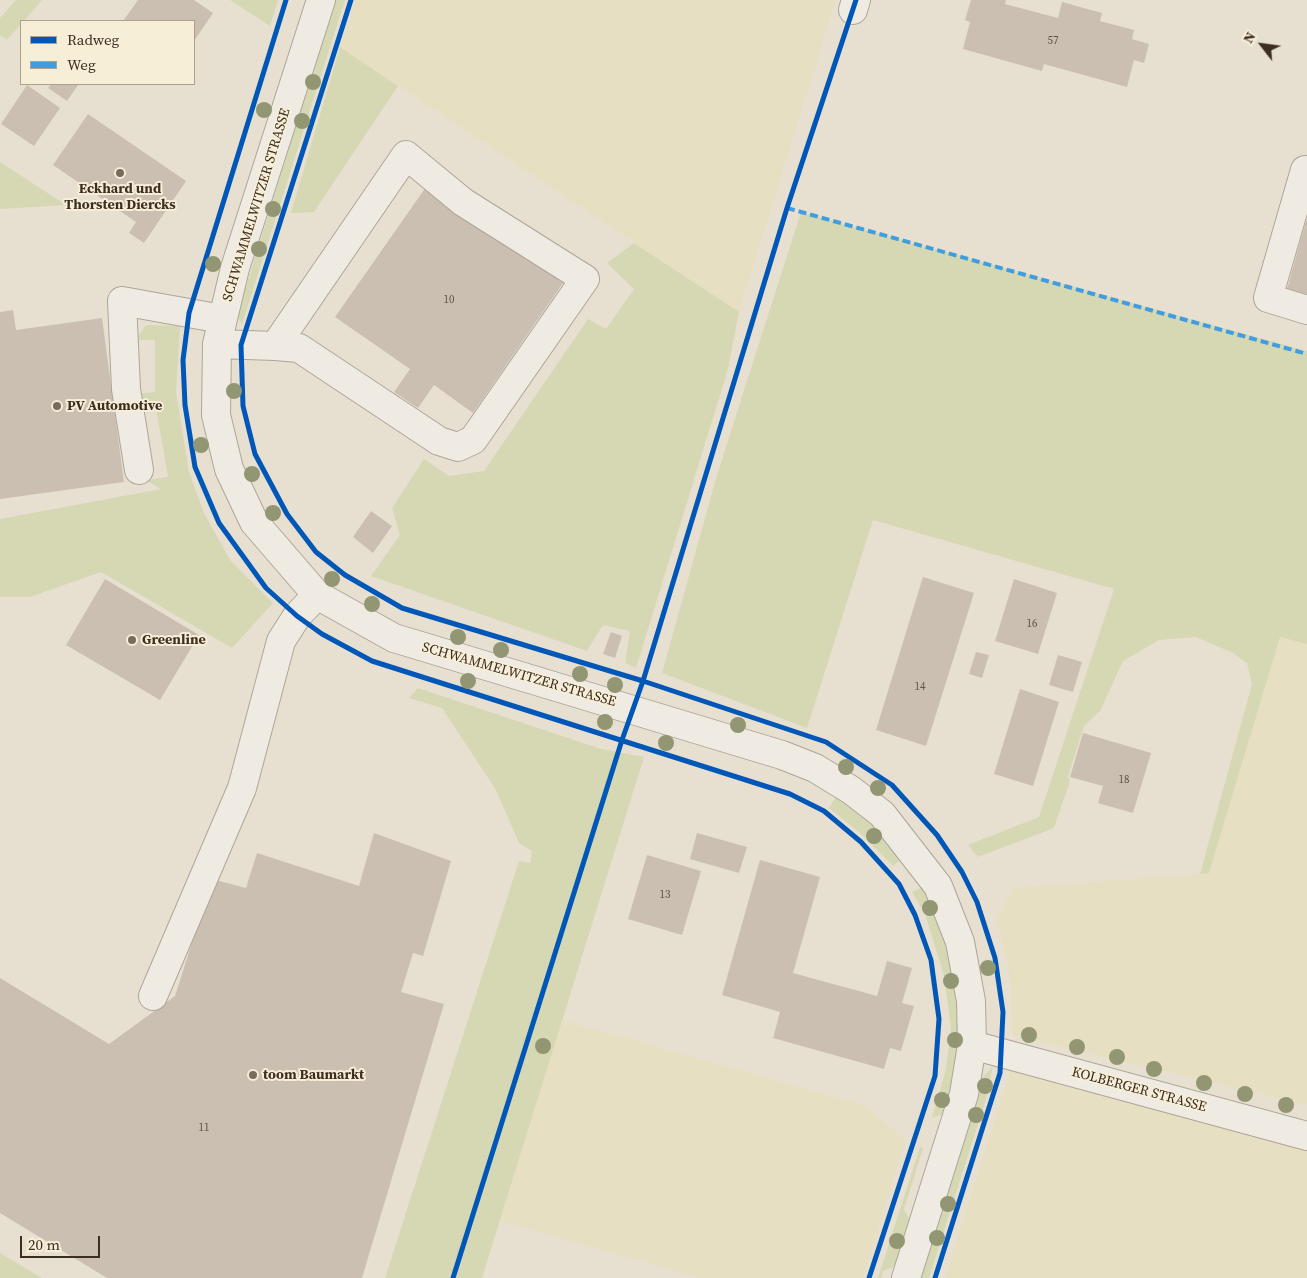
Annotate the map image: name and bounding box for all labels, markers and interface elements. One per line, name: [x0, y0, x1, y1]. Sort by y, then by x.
legend: [20, 20, 195, 85]
north arrow: [1237, 20, 1287, 70]
text: N: [1238, 28, 1260, 47]
text: Radweg: [67, 29, 119, 50]
house number: 57: [1048, 34, 1058, 48]
text: Weg: [67, 54, 96, 75]
street label: SCHWAMMELWITZER STRASSE: [220, 106, 294, 304]
marker: Eckhard und Thorsten Diercks: [114, 167, 126, 179]
place label: Eckhard und Thorsten Diercks: [64, 181, 176, 213]
house number: 10: [444, 293, 454, 307]
place label: PV Automotive: [67, 398, 162, 414]
marker: PV Automotive: [51, 400, 63, 412]
house number: 16: [1027, 617, 1037, 631]
place label: Greenline: [142, 632, 206, 648]
marker: Greenline: [126, 634, 138, 646]
street label: SCHWAMMELWITZER STRASSE: [420, 639, 618, 711]
house number: 14: [915, 680, 925, 694]
house number: 18: [1119, 773, 1129, 787]
house number: 13: [660, 888, 670, 902]
street label: KOLBERGER STRASSE: [1070, 1064, 1208, 1116]
place label: toom Baumarkt: [263, 1067, 364, 1083]
marker: toom Baumarkt: [247, 1069, 259, 1081]
house number: 11: [199, 1121, 209, 1135]
scale bar: [22, 1226, 102, 1258]
text: 20 m: [28, 1234, 60, 1255]

